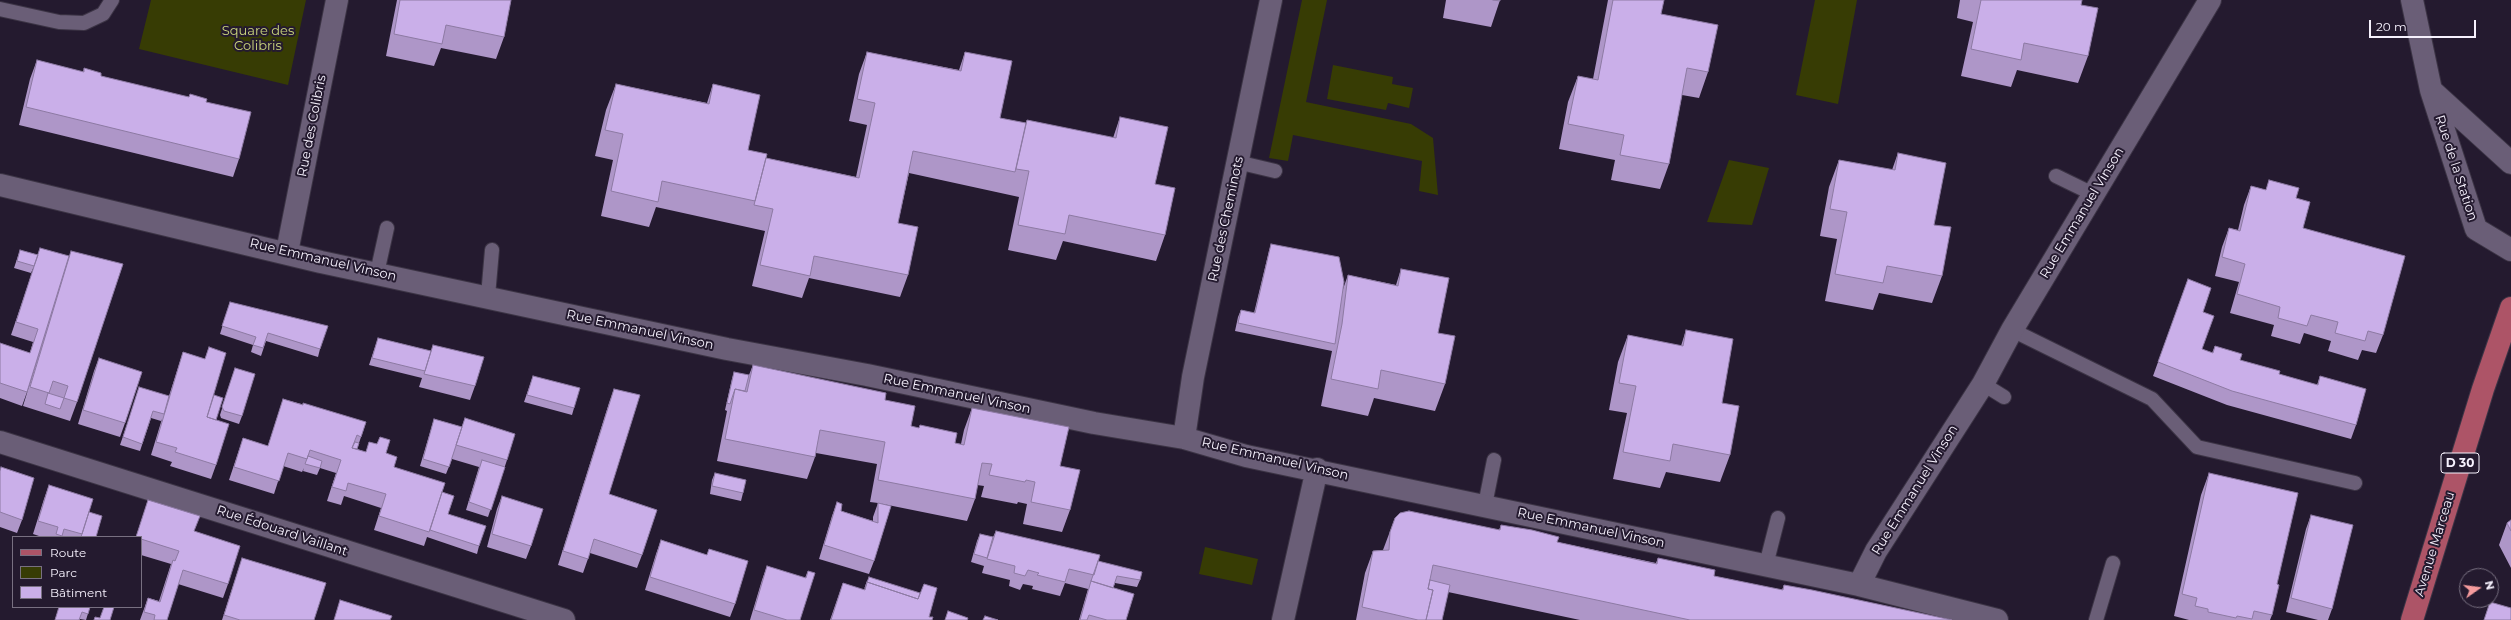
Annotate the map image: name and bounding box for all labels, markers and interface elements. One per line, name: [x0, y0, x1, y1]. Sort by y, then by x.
scale bar: [2371, 12, 2478, 38]
text: 20 m: [2376, 19, 2407, 34]
park label: Square des Colibris: [222, 23, 294, 54]
street label: Rue des Colibris: [294, 74, 330, 178]
street label: Rue de la Station: [2432, 113, 2480, 223]
street label: Rue Emmanuel Vinson: [2037, 145, 2127, 281]
street label: Rue des Cheminots: [1205, 155, 1247, 283]
street label: Rue Emmanuel Vinson: [248, 236, 398, 284]
street label: Rue Emmanuel Vinson: [565, 307, 715, 353]
street label: Rue Emmanuel Vinson: [882, 371, 1032, 417]
street label: Rue Emmanuel Vinson: [1869, 422, 1961, 558]
street label: Rue Emmanuel Vinson: [1200, 435, 1350, 483]
road number: D 30: [2441, 453, 2479, 473]
street label: Avenue Marceau: [2412, 490, 2458, 598]
street label: Rue Édouard Vaillant: [214, 502, 350, 560]
street label: Rue Emmanuel Vinson: [1516, 505, 1666, 551]
legend: [12, 536, 142, 608]
text: Route: [50, 545, 86, 560]
text: Parc: [50, 565, 77, 580]
north arrow: [2459, 568, 2499, 608]
text: N: [2482, 579, 2498, 591]
text: Bâtiment: [50, 585, 107, 600]

